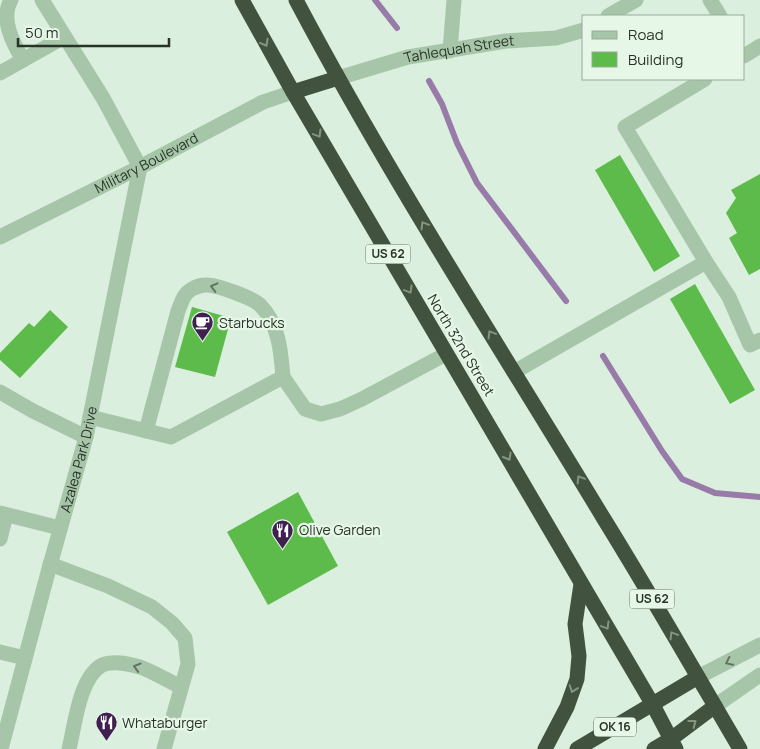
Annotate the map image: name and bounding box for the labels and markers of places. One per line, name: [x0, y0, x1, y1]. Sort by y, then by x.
cafe icon: Starbucks: [191, 311, 215, 342]
place label: Starbucks: [219, 313, 285, 332]
restaurant icon: Olive Garden: [271, 518, 295, 549]
place label: Olive Garden: [299, 520, 381, 539]
restaurant icon: Whataburger: [94, 711, 118, 742]
place label: Whataburger: [122, 713, 207, 732]

